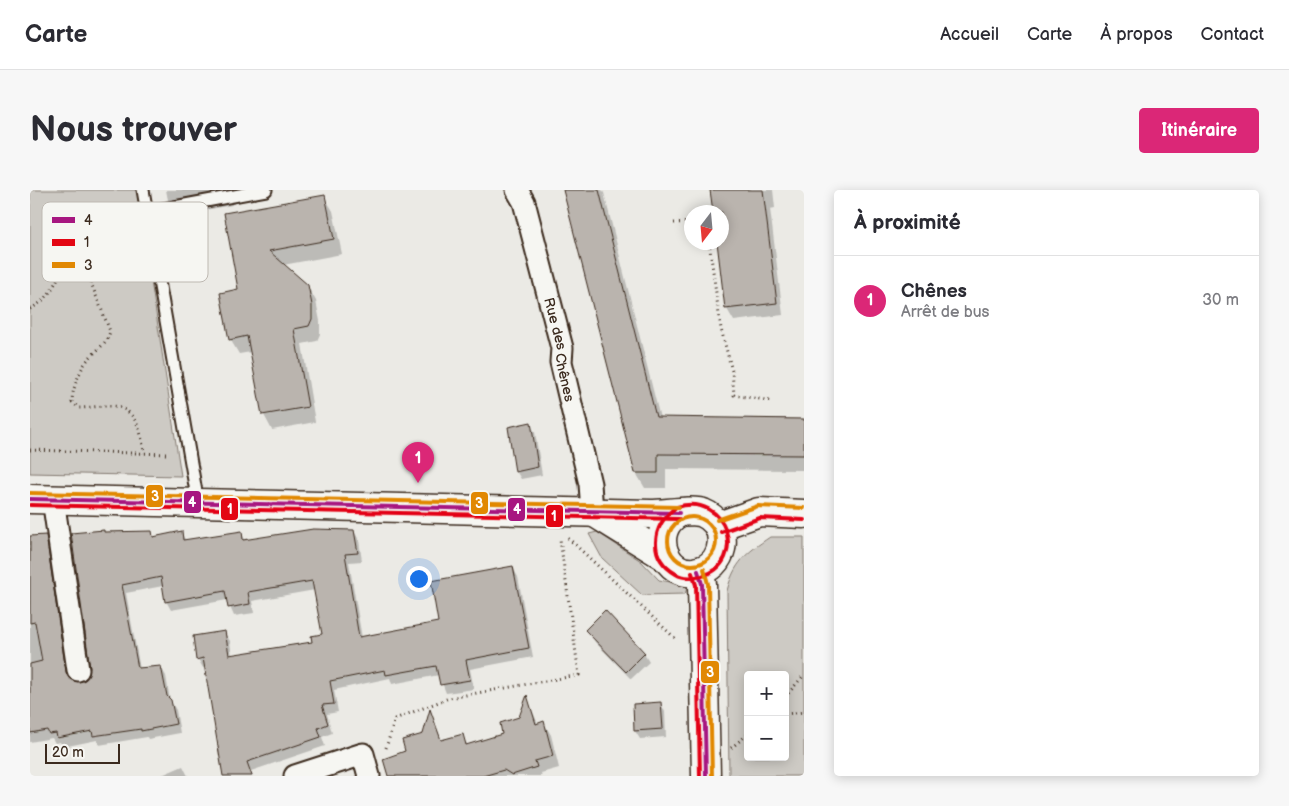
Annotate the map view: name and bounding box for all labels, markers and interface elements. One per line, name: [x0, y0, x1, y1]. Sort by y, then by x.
text: Carte: [25, 20, 87, 49]
text: Accueil: [940, 24, 999, 45]
text: Carte: [1027, 24, 1072, 45]
text: À propos: [1100, 24, 1173, 45]
text: Contact: [1201, 24, 1264, 45]
button: Itinéraire: [1139, 108, 1259, 153]
text: Nous trouver: [30, 109, 237, 152]
legend: [42, 202, 208, 282]
north arrow: [684, 205, 729, 250]
text: À proximité: [854, 210, 961, 235]
text: 4: [84, 212, 93, 229]
text: 1: [84, 234, 89, 251]
text: 3: [84, 257, 93, 274]
text: Chênes: [901, 280, 967, 303]
text: 1: [867, 291, 873, 310]
text: 30 m: [1202, 291, 1239, 310]
street label: Rue des Chênes: [541, 296, 579, 403]
text: Arrêt de bus: [901, 303, 990, 322]
pin: 1: [402, 442, 434, 483]
line badge: 3: [145, 484, 164, 508]
text: 3: [151, 488, 159, 505]
line badge: 4: [183, 490, 202, 514]
line badge: 3: [470, 491, 489, 515]
text: 4: [188, 494, 197, 511]
text: 3: [475, 495, 483, 512]
line badge: 1: [220, 497, 239, 521]
line badge: 4: [507, 497, 526, 522]
text: 1: [227, 501, 233, 518]
text: 4: [513, 501, 522, 518]
line badge: 1: [545, 504, 564, 528]
text: 1: [551, 508, 557, 525]
your location: [406, 566, 432, 592]
line badge: 3: [700, 660, 720, 684]
text: 3: [706, 664, 714, 681]
map controls: [744, 671, 789, 761]
button: +: [744, 671, 789, 716]
button: −: [744, 716, 789, 761]
scale bar: [45, 741, 120, 764]
text: 20 m: [52, 744, 84, 761]

